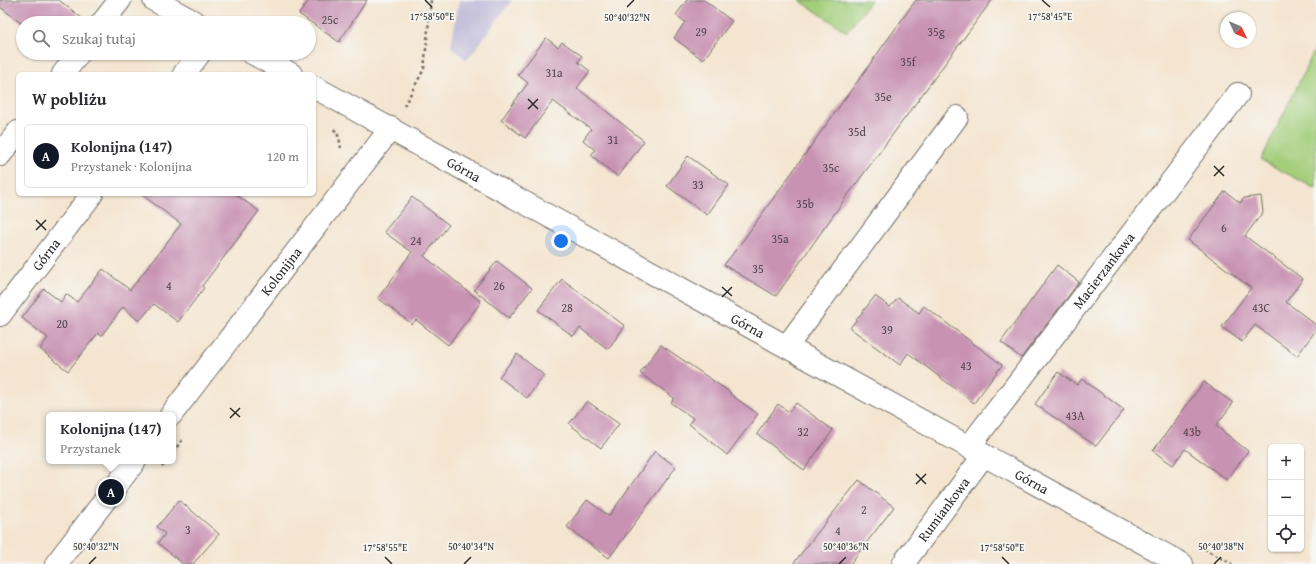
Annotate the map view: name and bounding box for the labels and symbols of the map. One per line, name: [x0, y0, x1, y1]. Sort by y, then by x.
text: 17°58'50"E: [410, 9, 454, 24]
text: 17°58'45"E: [1028, 9, 1072, 24]
text: 50°40'32"N: [604, 10, 650, 25]
house number: 25c: [322, 11, 339, 28]
north arrow: [1220, 12, 1256, 48]
house number: 29: [695, 23, 707, 40]
house number: 35g: [927, 23, 945, 40]
house number: 35f: [900, 53, 917, 70]
house number: 31a: [545, 64, 563, 81]
house number: 35e: [874, 88, 892, 105]
house number: 35d: [848, 123, 867, 140]
house number: 31: [607, 131, 619, 148]
street label: Górna: [443, 152, 485, 187]
house number: 35c: [823, 159, 840, 176]
house number: 33: [692, 176, 704, 193]
house number: 35b: [796, 195, 814, 212]
house number: 6: [1221, 219, 1227, 236]
street label: Macierzankowa: [1068, 228, 1139, 313]
house number: 35a: [771, 230, 789, 247]
your location: [551, 231, 571, 251]
house number: 24: [410, 232, 422, 249]
street label: Górna: [27, 234, 65, 275]
street label: Kolonijna: [256, 242, 307, 300]
house number: 35: [752, 260, 764, 277]
house number: 4: [166, 277, 172, 294]
house number: 26: [493, 277, 505, 294]
house number: 28: [561, 299, 573, 316]
house number: 43C: [1252, 299, 1271, 316]
street label: Górna: [727, 308, 769, 343]
house number: 20: [56, 315, 68, 332]
house number: 39: [881, 321, 893, 338]
house number: 43: [960, 357, 972, 374]
house number: 43A: [1066, 407, 1085, 424]
house number: 32: [797, 423, 809, 440]
house number: 43b: [1183, 423, 1201, 440]
street label: Górna: [1011, 464, 1053, 499]
street label: Rumiankowa: [913, 473, 974, 546]
pin: A: [98, 477, 124, 507]
house number: 2: [861, 501, 867, 518]
house number: 3: [185, 521, 191, 538]
house number: 4: [835, 522, 841, 539]
text: 50°40'32"N: [73, 539, 119, 554]
text: 50°40'34"N: [448, 539, 494, 554]
text: 50°40'36"N: [823, 539, 869, 554]
text: 50°40'38"N: [1198, 539, 1244, 554]
text: 17°58'55"E: [363, 540, 407, 555]
text: 17°58'50"E: [980, 540, 1024, 555]

